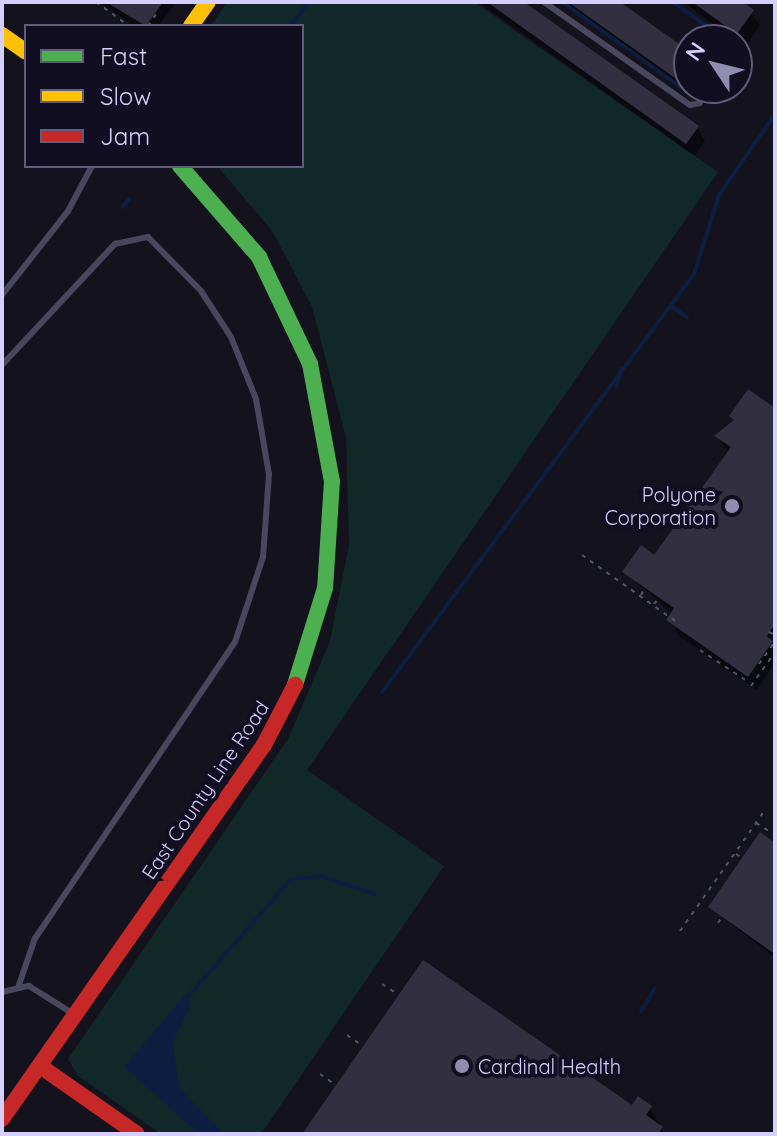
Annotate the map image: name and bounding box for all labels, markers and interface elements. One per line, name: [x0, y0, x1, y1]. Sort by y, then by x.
legend: [24, 24, 304, 168]
north arrow: [673, 24, 753, 104]
text: N: [679, 37, 711, 66]
text: Fast: [100, 41, 147, 71]
text: Slow: [100, 81, 151, 111]
text: Jam: [100, 121, 150, 151]
place label: Polyone Corporation: [605, 482, 716, 529]
marker: Polyone Corporation: [723, 497, 741, 515]
street label: East County Line Road: [136, 696, 274, 884]
place label: Cardinal Health: [478, 1054, 621, 1078]
marker: Cardinal Health: [453, 1057, 471, 1075]

